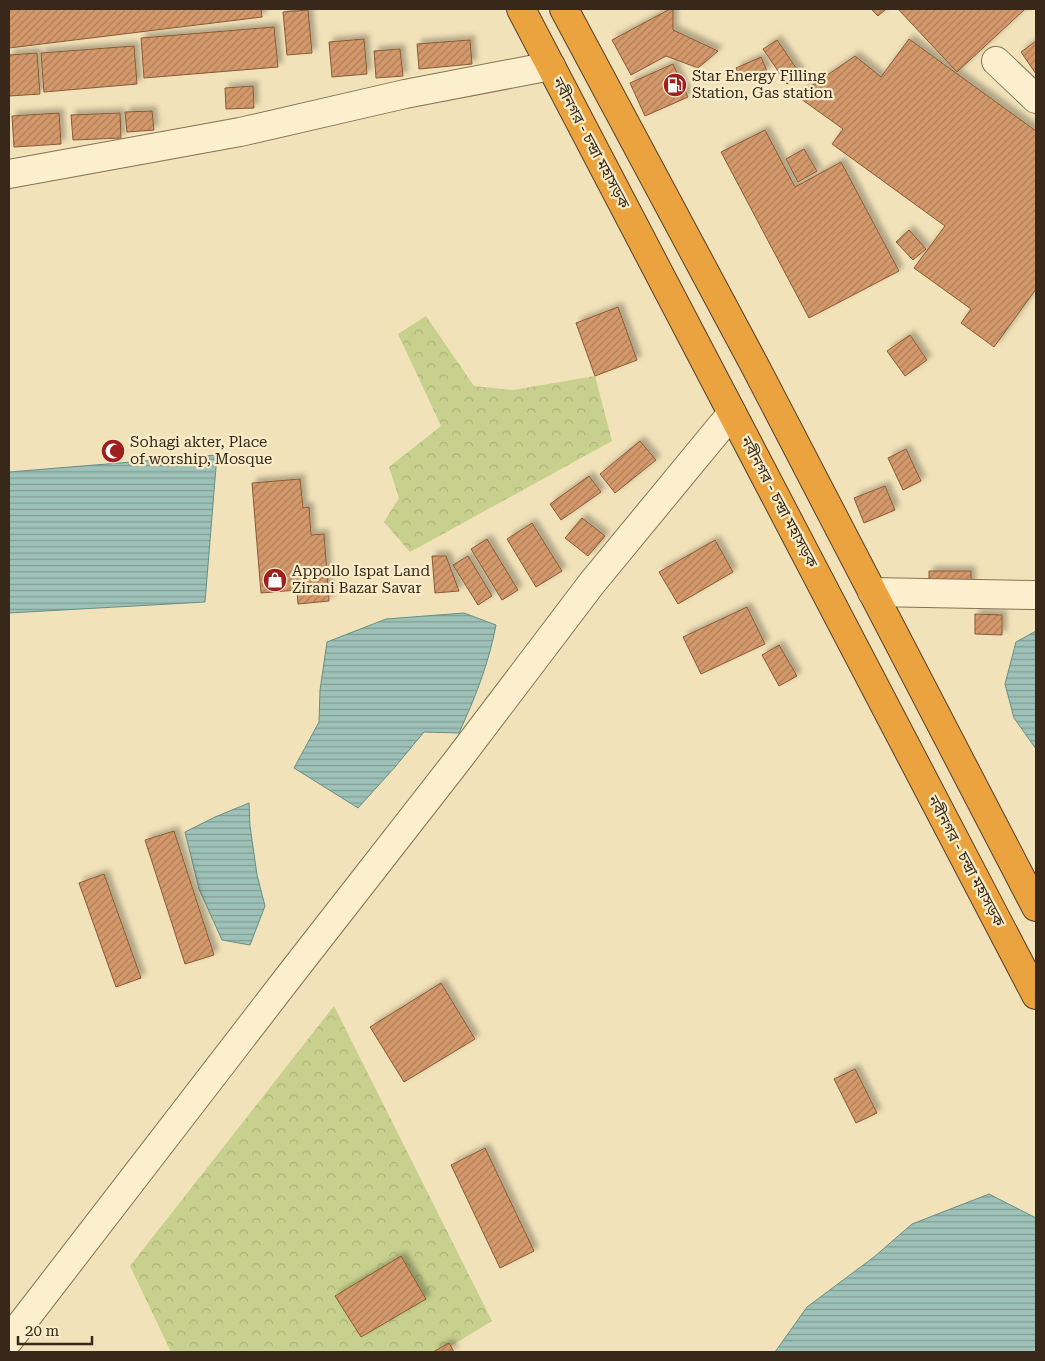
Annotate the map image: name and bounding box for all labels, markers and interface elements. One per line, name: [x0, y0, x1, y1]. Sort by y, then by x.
place label: Star Energy Filling Station, Gas station: [692, 67, 833, 102]
fuel station icon: Star Energy Filling Station, Gas station: [662, 72, 688, 98]
street label: নবীনগর - চন্দ্রা মহাসড়ক: [548, 73, 634, 212]
street label: নবীনগর - চন্দ্রা মহাসড়ক: [736, 432, 822, 571]
place label: Sohagi akter, Place of worship, Mosque: [130, 433, 272, 468]
mosque icon: Sohagi akter, Place of worship, Mosque: [100, 438, 126, 464]
place label: Appollo Ispat Land Zirani Bazar Savar: [292, 562, 430, 597]
shop icon: Appollo Ispat Land Zirani Bazar Savar: [262, 567, 288, 593]
street label: নবীনগর - চন্দ্রা মহাসড়ক: [923, 791, 1009, 930]
scale bar: [18, 1314, 91, 1346]
text: 20 m: [25, 1322, 60, 1340]

